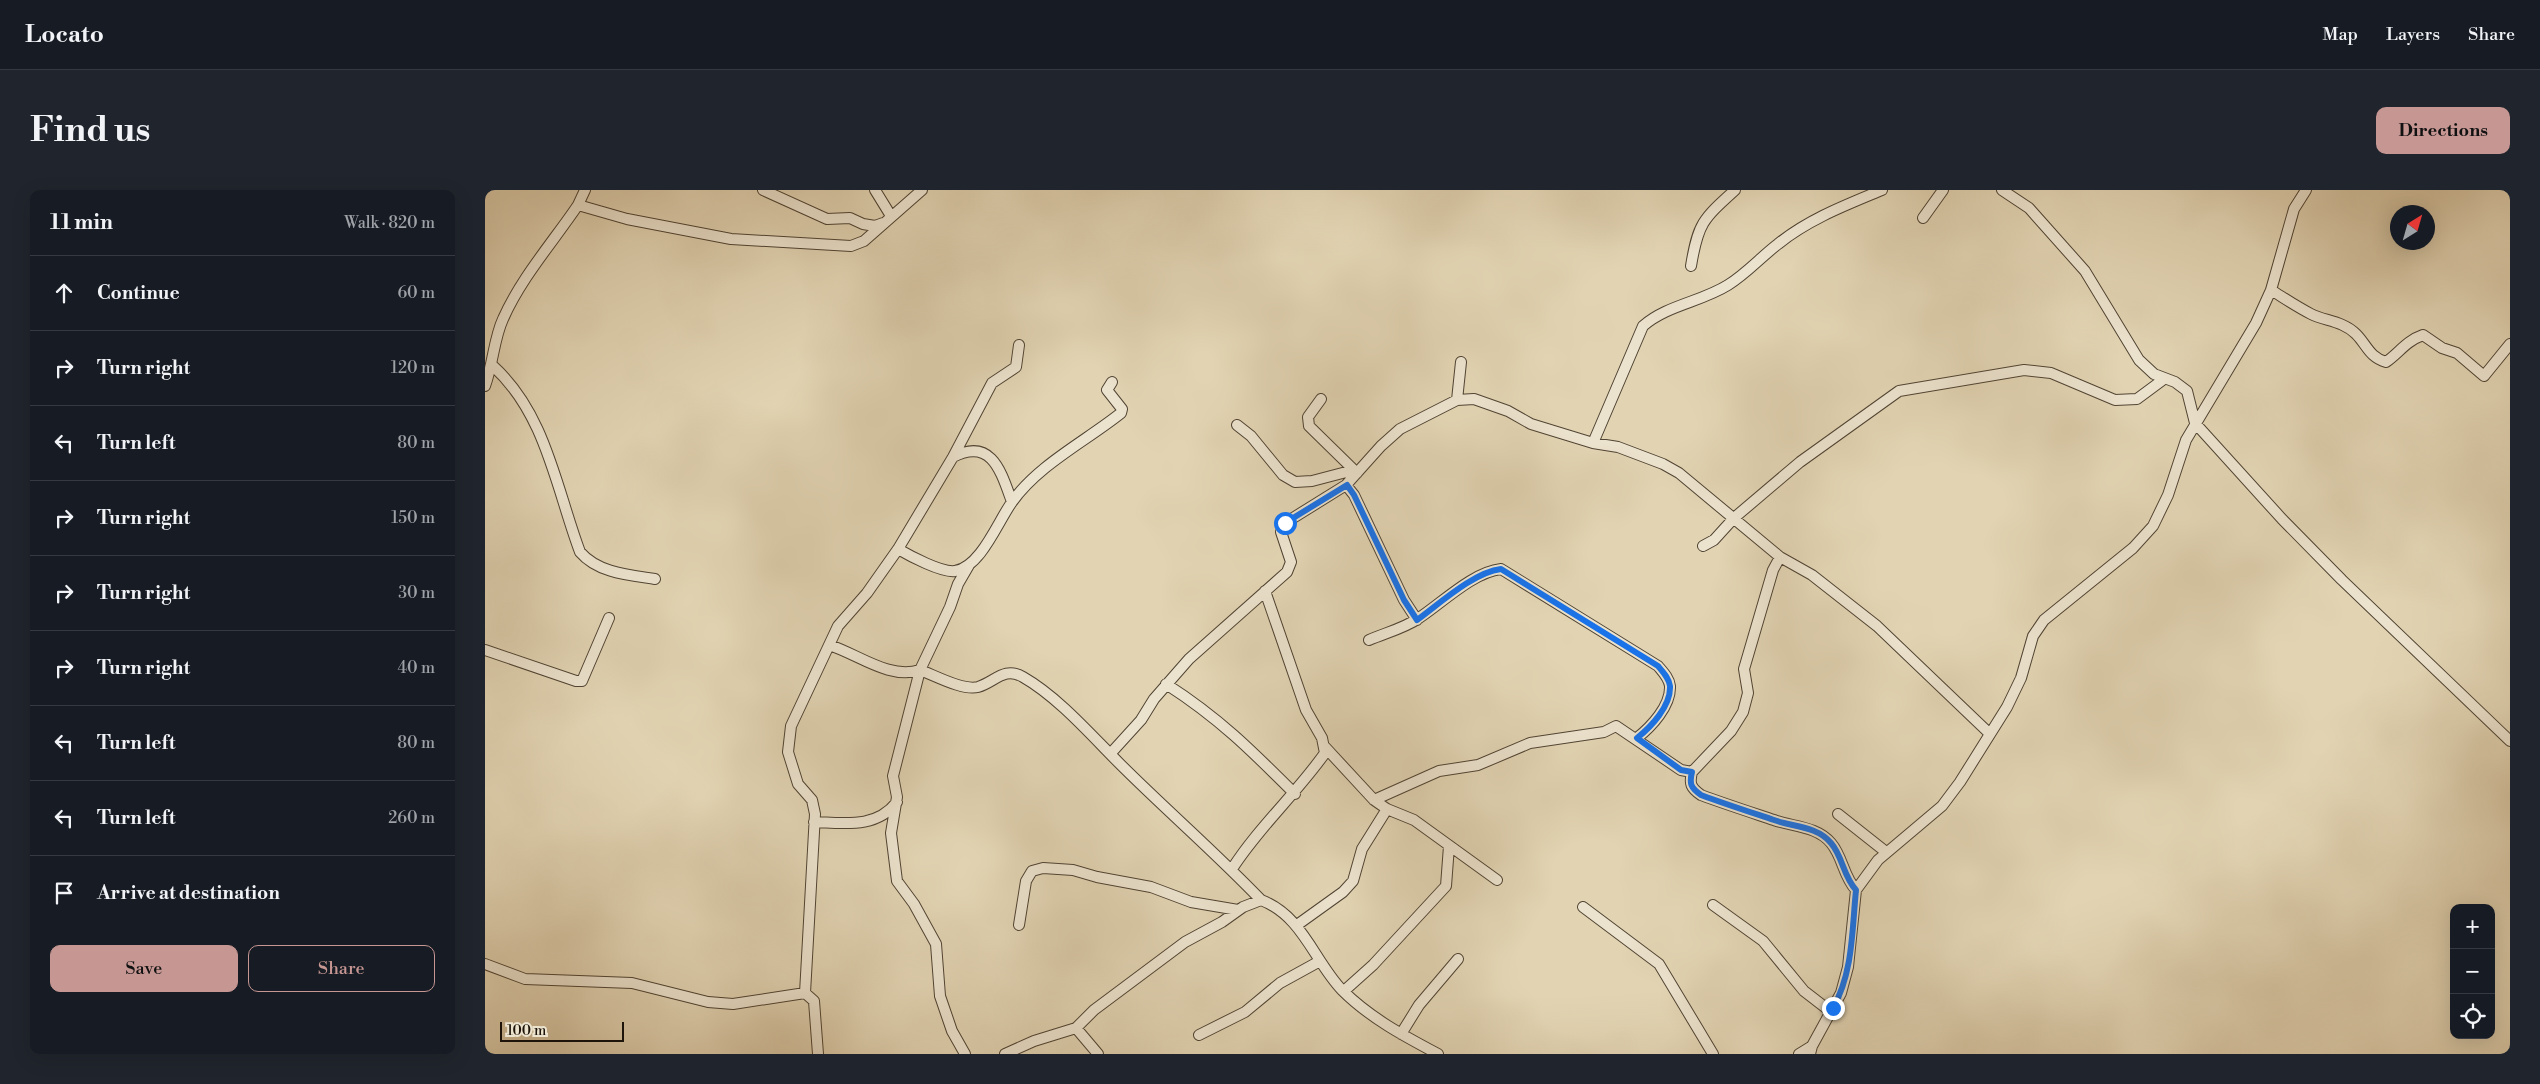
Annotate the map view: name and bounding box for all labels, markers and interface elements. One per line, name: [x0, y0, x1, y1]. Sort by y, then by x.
text: Locato: [25, 20, 104, 50]
text: Map: [2323, 23, 2358, 46]
text: Layers: [2386, 23, 2440, 46]
text: Share: [2468, 23, 2515, 46]
button: Directions: [2376, 107, 2510, 154]
text: Find us: [30, 109, 150, 152]
north arrow: [2390, 205, 2435, 250]
text: 11 min: [50, 210, 113, 236]
text: Walk · 820 m: [344, 213, 435, 233]
icon: ahead: [50, 279, 78, 307]
text: Continue: [97, 281, 180, 305]
text: 60 m: [397, 283, 435, 303]
icon: right: [50, 354, 78, 382]
text: Turn right: [97, 356, 190, 380]
text: 120 m: [391, 358, 435, 378]
icon: left: [50, 429, 78, 457]
text: Turn left: [97, 431, 176, 455]
text: 80 m: [397, 433, 435, 453]
icon: right: [50, 504, 78, 532]
text: Turn right: [97, 506, 190, 530]
text: 150 m: [391, 508, 435, 528]
route start: [1274, 512, 1297, 535]
icon: right: [50, 579, 78, 607]
text: Turn right: [97, 581, 190, 605]
text: 30 m: [398, 583, 435, 603]
icon: right: [50, 654, 78, 682]
text: Turn right: [97, 656, 190, 680]
text: 40 m: [398, 658, 435, 678]
icon: left: [50, 729, 78, 757]
text: Turn left: [97, 731, 176, 755]
text: 80 m: [397, 733, 435, 753]
icon: left: [50, 804, 78, 832]
text: Turn left: [97, 806, 176, 830]
text: 260 m: [388, 808, 435, 828]
icon: arrive: [50, 879, 78, 907]
text: Arrive at destination: [97, 881, 280, 905]
map controls: [2450, 904, 2495, 1039]
button: +: [2450, 904, 2495, 949]
button: Save: [50, 945, 238, 992]
button: Share: [248, 945, 435, 992]
button: −: [2450, 949, 2495, 994]
button: locate: [2450, 994, 2495, 1039]
route end: [1822, 997, 1845, 1020]
scale bar: [500, 1019, 624, 1042]
text: 100 m: [507, 1022, 546, 1040]

